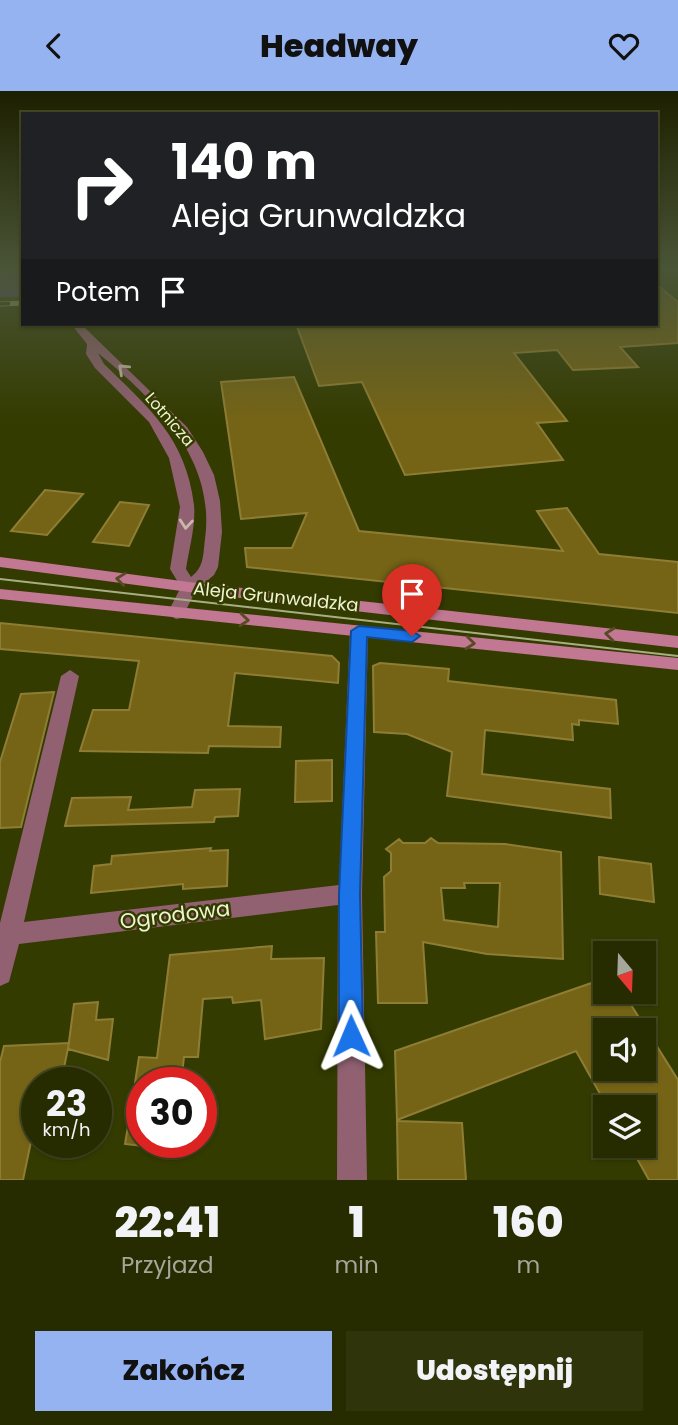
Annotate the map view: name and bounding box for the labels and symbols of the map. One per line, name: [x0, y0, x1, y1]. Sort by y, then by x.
one-way arrow: [118, 365, 131, 377]
street label: Lotnicza: [140, 387, 200, 451]
one-way arrow: [178, 518, 193, 530]
pin: [382, 564, 442, 636]
one-way arrow: [116, 571, 127, 586]
street label: Aleja Grunwaldzka: [192, 575, 360, 618]
one-way arrow: [239, 612, 250, 627]
one-way arrow: [604, 627, 615, 642]
one-way arrow: [464, 635, 476, 650]
street label: Ogrodowa: [118, 893, 232, 936]
north arrow: [593, 941, 656, 1005]
position arrow: [314, 999, 388, 1073]
speed limit sign: 30: [126, 1067, 217, 1158]

